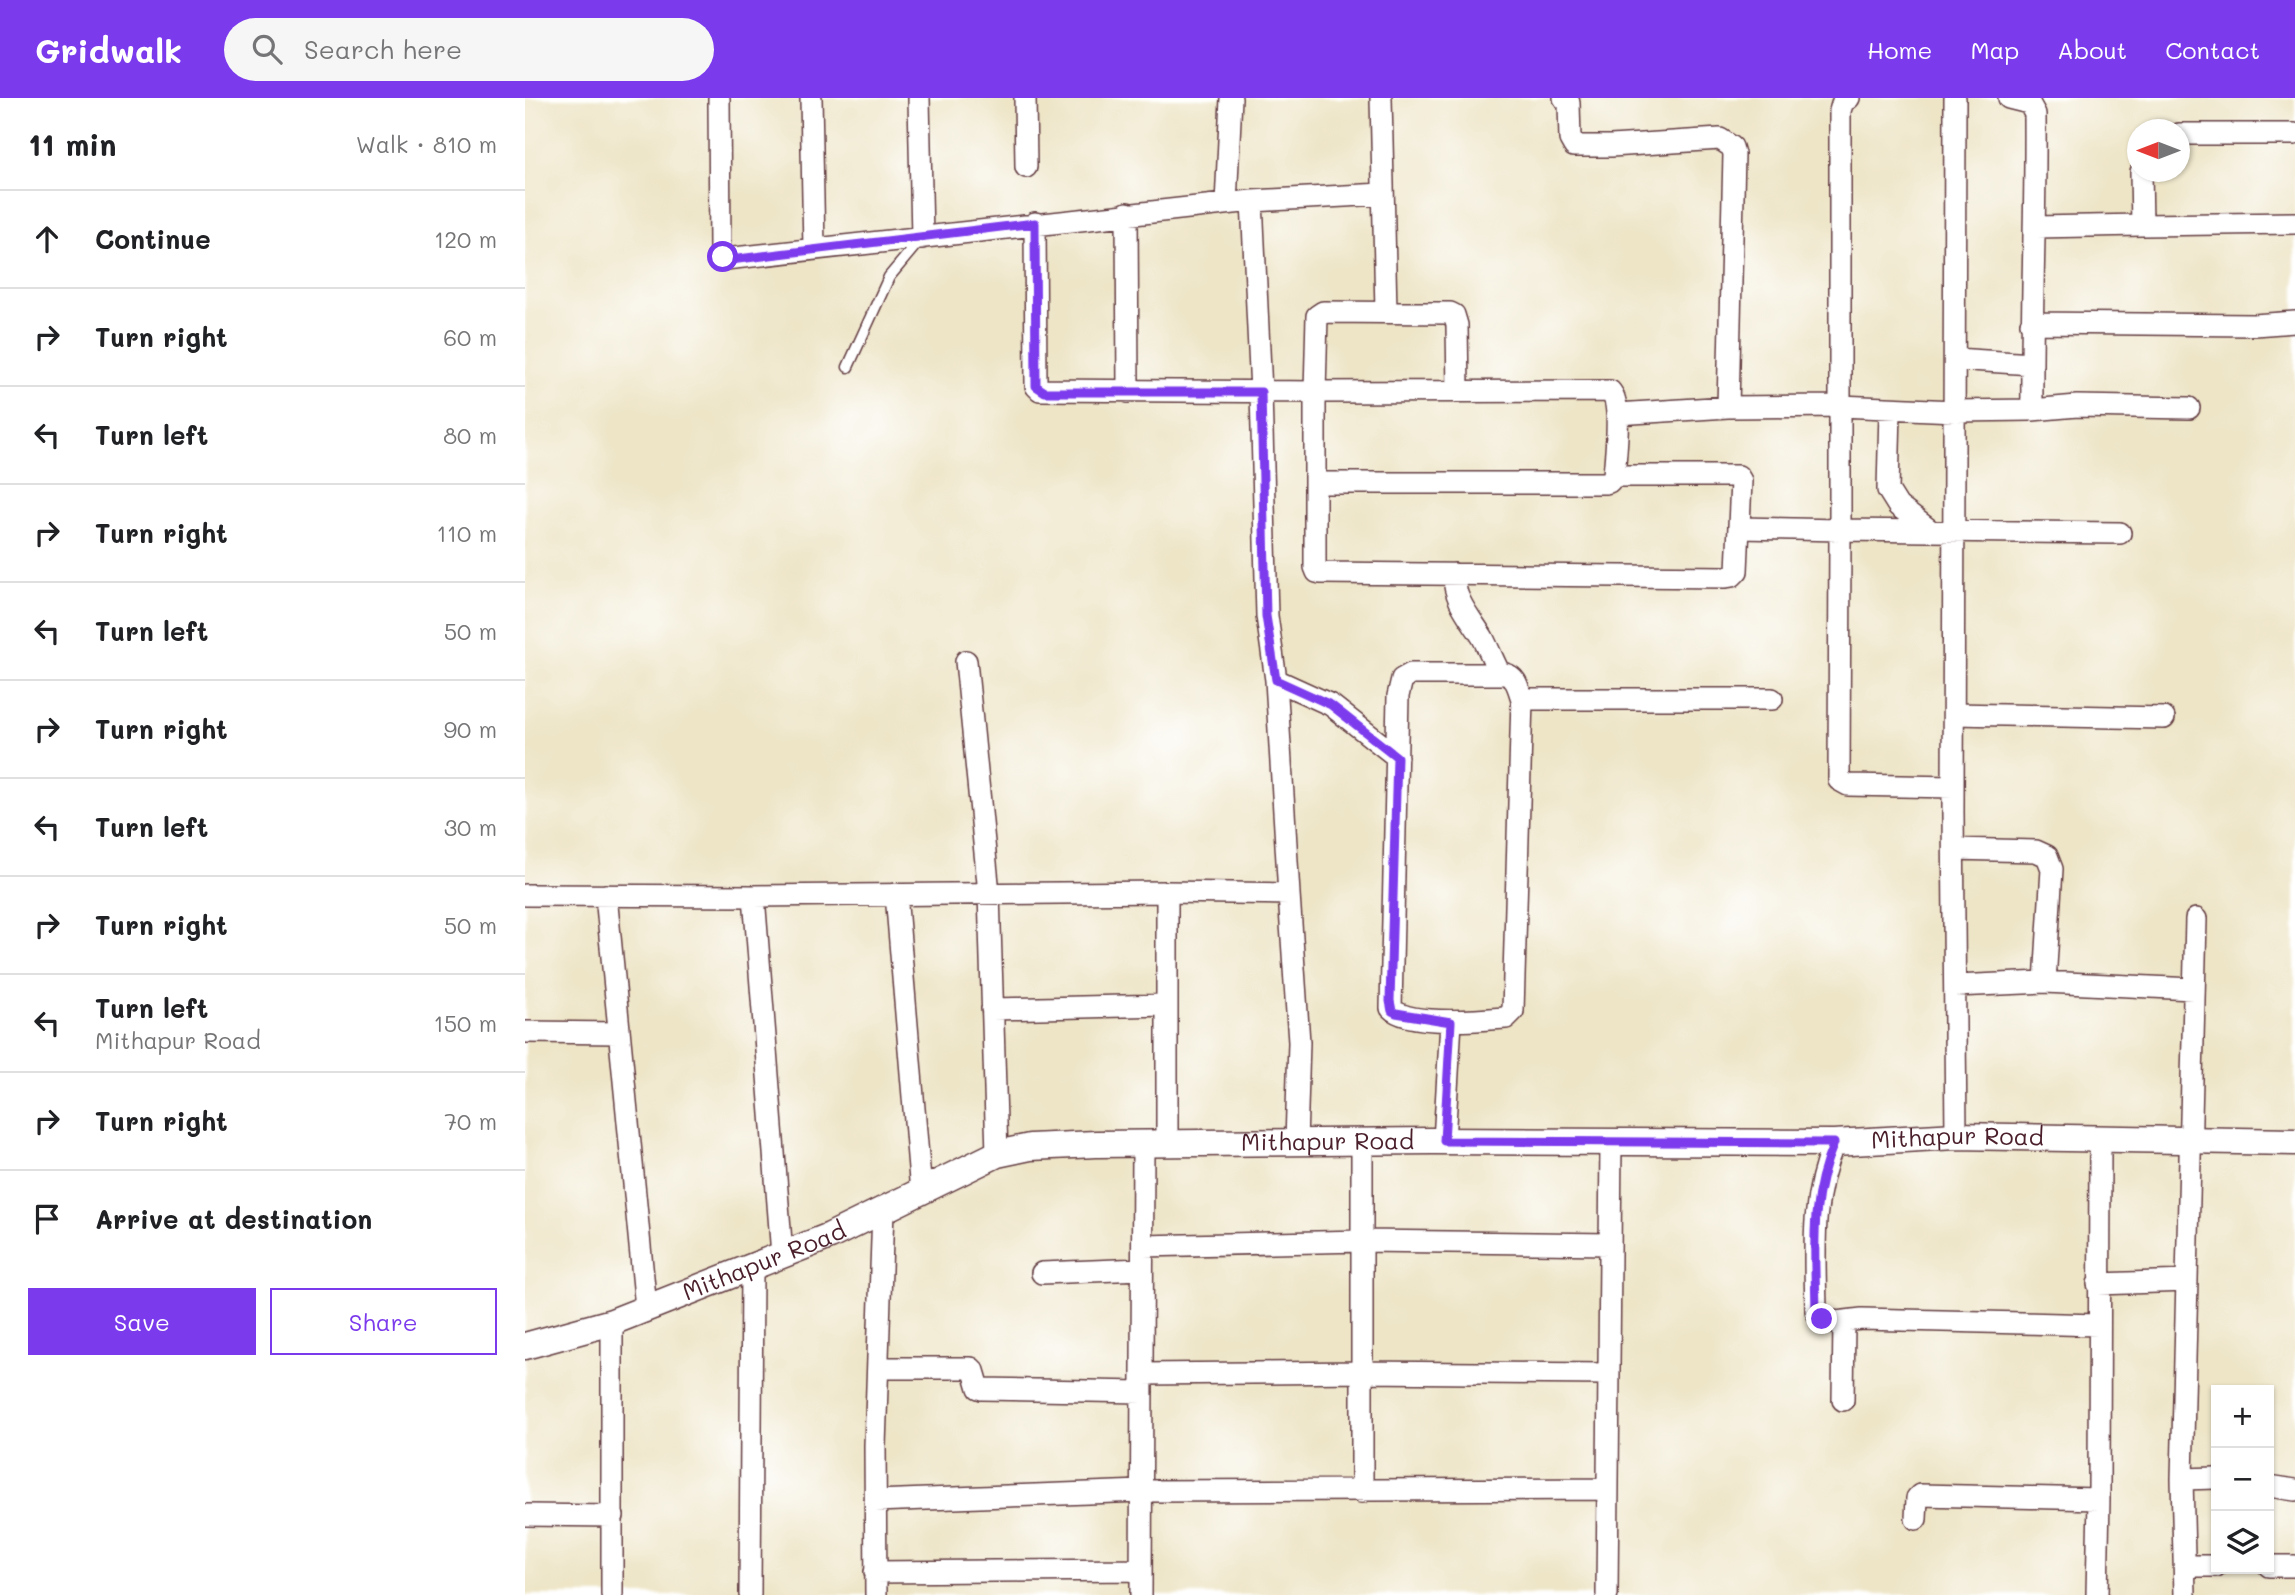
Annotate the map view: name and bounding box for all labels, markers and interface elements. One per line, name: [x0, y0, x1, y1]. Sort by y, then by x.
search box: [224, 18, 714, 81]
text: Gridwalk: [35, 28, 182, 71]
icon: search: [248, 30, 286, 68]
text: Search here: [304, 32, 462, 66]
text: Home: [1867, 34, 1932, 65]
text: Map: [1970, 34, 2019, 65]
text: About: [2057, 34, 2127, 65]
text: Contact: [2165, 34, 2260, 65]
north arrow: [2127, 119, 2190, 182]
text: 11 min: [28, 124, 117, 164]
text: Walk · 810 m: [356, 129, 497, 159]
icon: ahead: [28, 220, 66, 258]
text: Continue: [95, 222, 211, 256]
text: 120 m: [434, 224, 497, 254]
route start: [707, 241, 738, 272]
icon: right: [28, 318, 66, 356]
text: Turn right: [95, 320, 228, 354]
text: 60 m: [443, 322, 497, 352]
icon: left: [28, 416, 66, 454]
text: Turn left: [95, 418, 208, 452]
text: 80 m: [443, 420, 497, 450]
icon: right: [28, 514, 66, 552]
text: Turn right: [95, 516, 228, 550]
text: 110 m: [437, 518, 497, 548]
icon: left: [28, 612, 66, 650]
text: Turn left: [95, 614, 208, 648]
text: 50 m: [444, 616, 497, 646]
icon: right: [28, 710, 66, 748]
text: Turn right: [95, 712, 228, 746]
text: 90 m: [444, 714, 497, 744]
icon: left: [28, 808, 66, 846]
text: Turn left: [95, 810, 208, 844]
text: 30 m: [444, 812, 497, 842]
icon: right: [28, 906, 66, 944]
text: Turn right: [95, 908, 228, 942]
text: 50 m: [444, 910, 497, 940]
text: Turn left: [95, 991, 208, 1025]
icon: left: [28, 1004, 66, 1042]
text: 150 m: [433, 1008, 497, 1038]
text: Mithapur Road: [95, 1025, 261, 1055]
icon: right: [28, 1102, 66, 1140]
text: Turn right: [95, 1104, 228, 1138]
text: 70 m: [444, 1106, 497, 1136]
street label: Mithapur Road: [1870, 1119, 2044, 1155]
street label: Mithapur Road: [1241, 1124, 1414, 1157]
icon: arrive: [28, 1200, 66, 1238]
text: Arrive at destination: [95, 1202, 372, 1236]
street label: Mithapur Road: [678, 1214, 850, 1307]
button: Save: [28, 1288, 256, 1355]
button: Share: [270, 1288, 497, 1355]
route end: [1806, 1303, 1837, 1334]
map controls: [2211, 1385, 2274, 1574]
button: +: [2211, 1385, 2274, 1448]
button: −: [2211, 1448, 2274, 1511]
button: layers: [2211, 1511, 2274, 1574]

